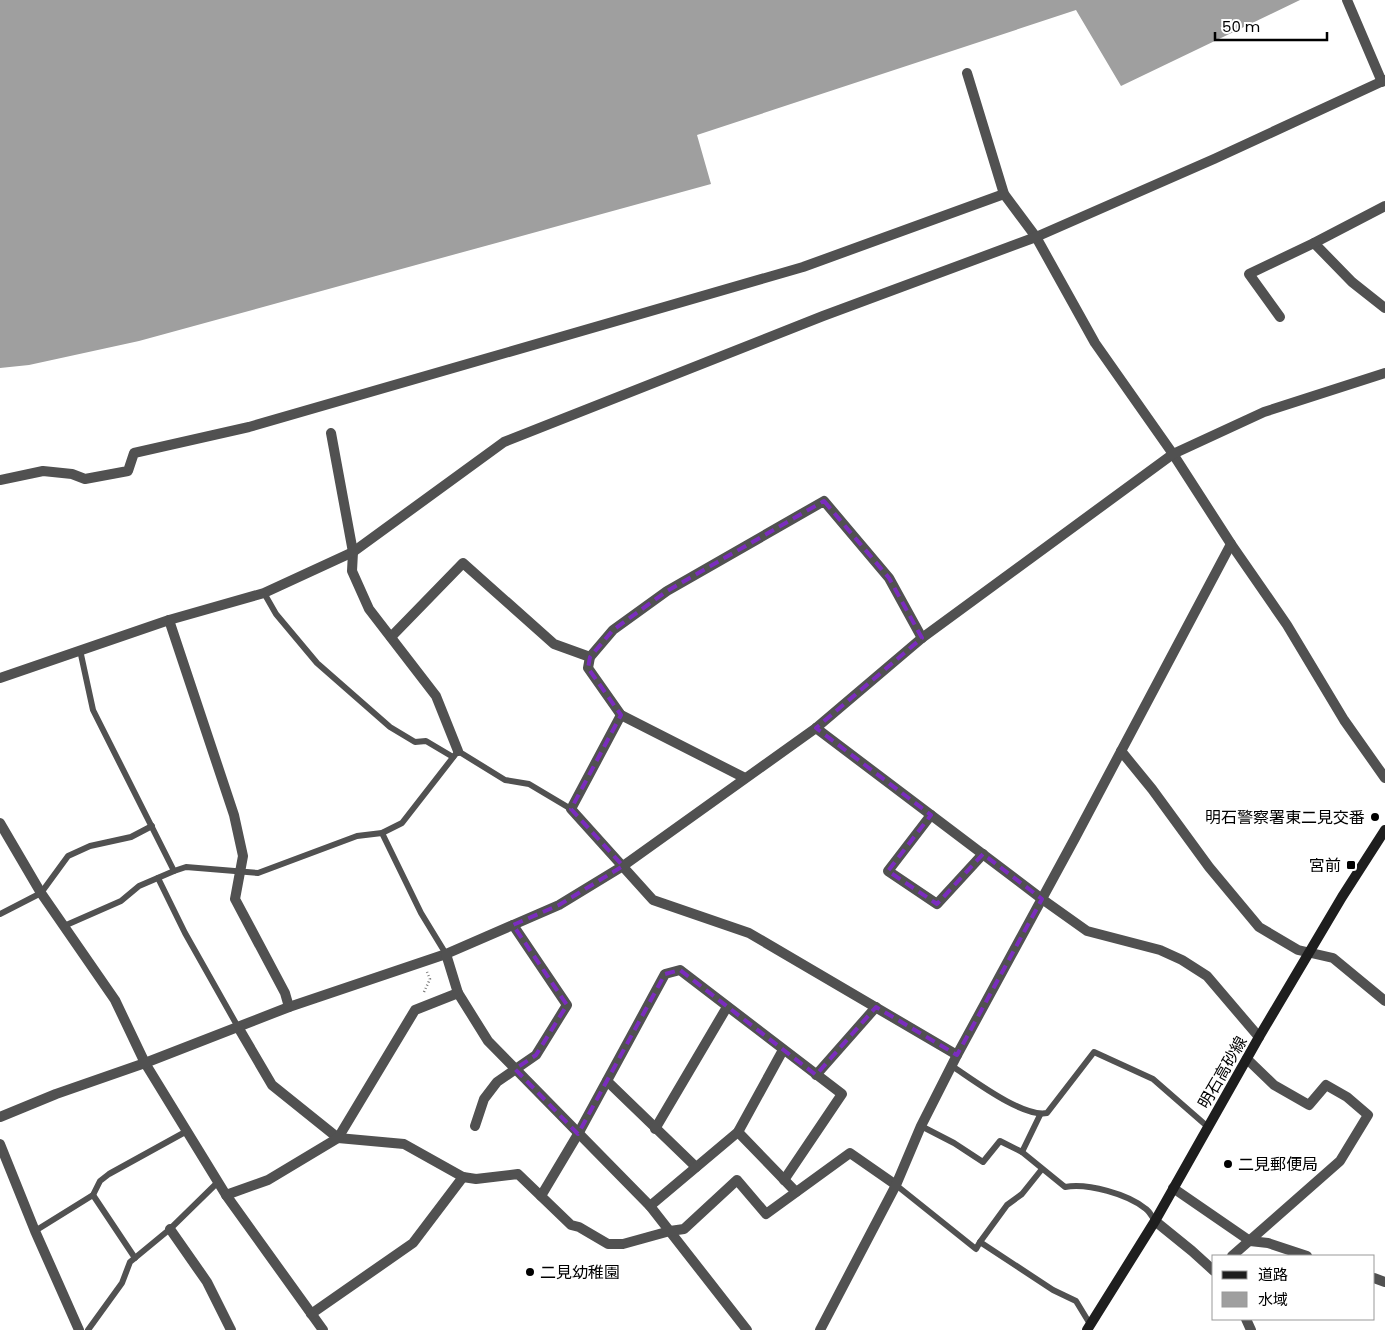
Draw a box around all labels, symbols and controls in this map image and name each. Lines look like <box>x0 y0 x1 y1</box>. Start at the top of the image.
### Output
scale bar <box>1215 10 1328 42</box>
text: 50 m <box>1222 16 1260 37</box>
place label: 明石警察署東二見交番 <box>1205 806 1365 829</box>
marker: 明石警察署東二見交番 <box>1369 811 1381 823</box>
place label: 宮前 <box>1309 854 1341 877</box>
marker: 宮前 <box>1345 859 1357 871</box>
street label: 明石高砂線 <box>1192 1032 1252 1113</box>
place label: 二見郵便局 <box>1238 1153 1318 1176</box>
marker: 二見郵便局 <box>1222 1158 1234 1170</box>
legend <box>1212 1255 1375 1320</box>
place label: 二見幼稚園 <box>540 1261 620 1284</box>
text: 道路 <box>1258 1264 1288 1285</box>
marker: 二見幼稚園 <box>524 1266 536 1278</box>
text: 水域 <box>1258 1289 1288 1310</box>

